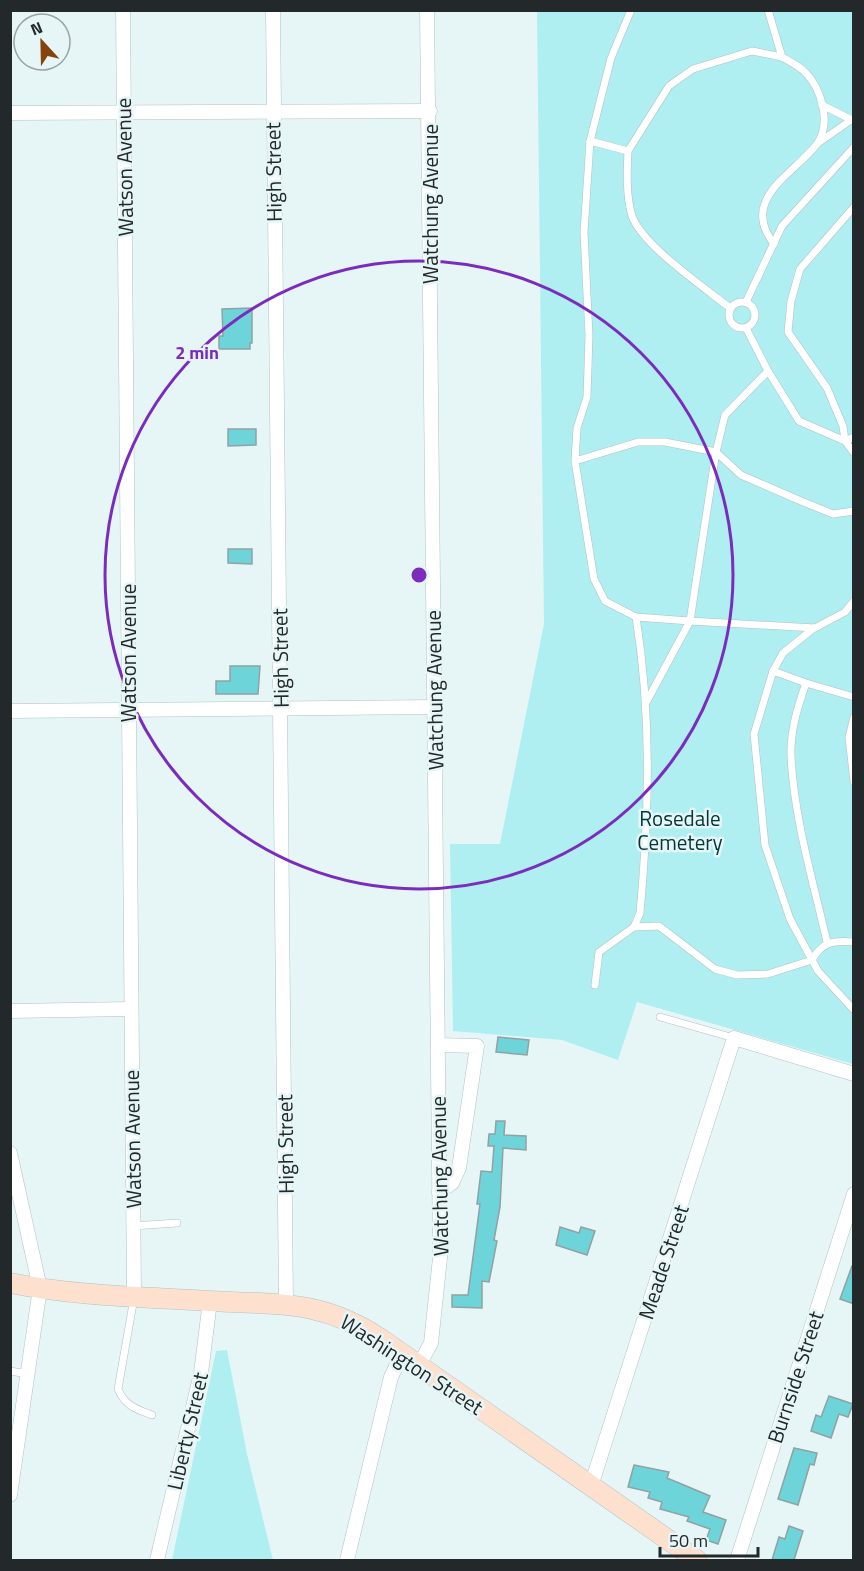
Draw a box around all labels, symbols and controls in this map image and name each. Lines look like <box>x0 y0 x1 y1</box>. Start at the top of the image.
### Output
north arrow <box>12 12 72 72</box>
text: N <box>27 15 46 41</box>
street label: Watson Avenue <box>107 97 141 237</box>
street label: High Street <box>256 121 290 222</box>
street label: Watchung Avenue <box>414 124 446 284</box>
text: 2 min <box>175 339 219 366</box>
centre of rings <box>409 565 429 585</box>
street label: Watson Avenue <box>112 584 144 722</box>
street label: High Street <box>263 607 297 708</box>
street label: Watchung Avenue <box>417 610 451 770</box>
park label: Rosedale Cemetery <box>637 802 723 858</box>
street label: Watson Avenue <box>115 1069 149 1209</box>
street label: High Street <box>268 1093 302 1194</box>
street label: Watchung Avenue <box>422 1096 456 1256</box>
street label: Meade Street <box>629 1200 697 1324</box>
street label: Washington Street <box>334 1306 490 1423</box>
street label: Burnside Street <box>759 1306 832 1447</box>
street label: Liberty Street <box>158 1368 216 1493</box>
scale bar <box>660 1520 758 1558</box>
text: 50 m <box>669 1527 708 1554</box>

